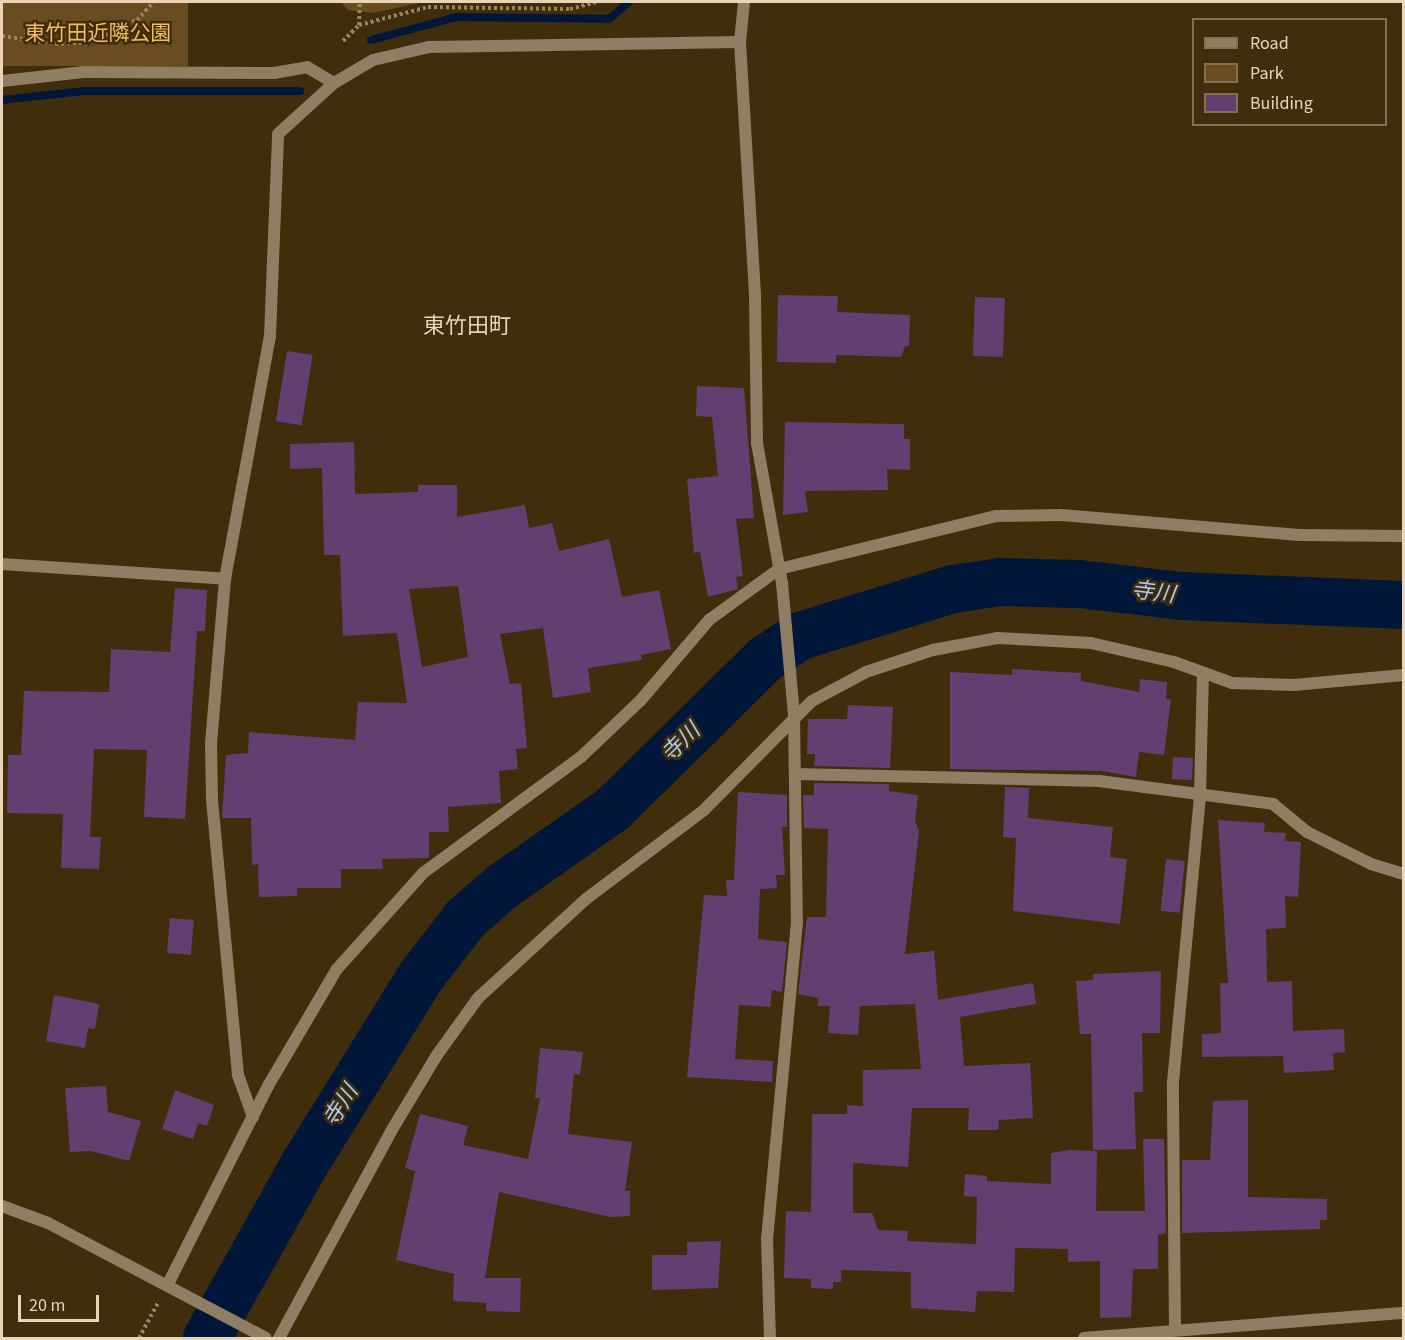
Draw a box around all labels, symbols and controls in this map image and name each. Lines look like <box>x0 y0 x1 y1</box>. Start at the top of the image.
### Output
legend <box>1192 18 1387 126</box>
park label: 東竹田近隣公園 <box>25 20 171 46</box>
text: Road <box>1250 31 1289 56</box>
text: Park <box>1250 61 1284 86</box>
text: Building <box>1250 91 1313 116</box>
district label: 東竹田町 <box>423 314 511 340</box>
water label: 寺川 <box>1130 577 1176 609</box>
water label: 寺川 <box>656 718 706 768</box>
water label: 寺川 <box>318 1080 364 1132</box>
scale bar <box>21 1283 102 1321</box>
text: 20 m <box>29 1293 65 1318</box>

